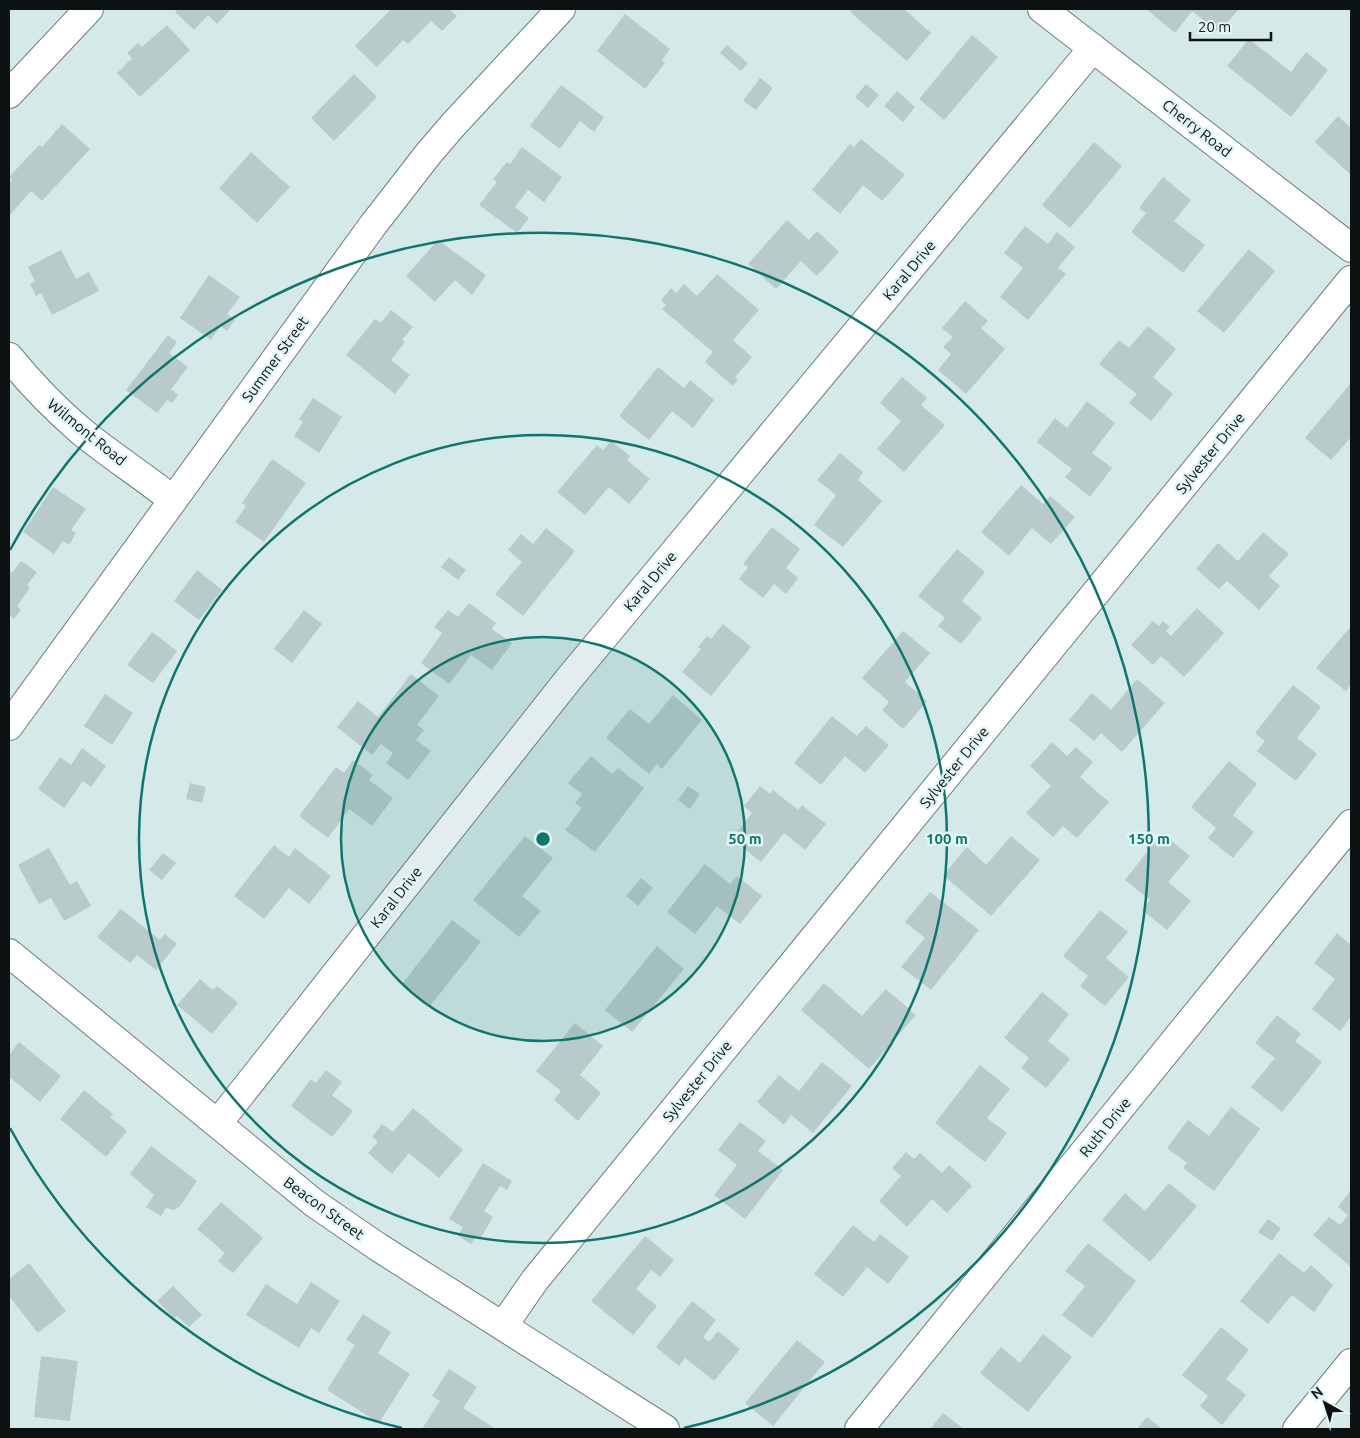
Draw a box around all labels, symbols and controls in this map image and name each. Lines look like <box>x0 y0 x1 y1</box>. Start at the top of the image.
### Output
scale bar <box>1190 10 1271 42</box>
text: 20 m <box>1198 18 1231 35</box>
street label: Cherry Road <box>1159 96 1235 160</box>
street label: Karal Drive <box>879 237 939 303</box>
street label: Summer Street <box>238 313 312 405</box>
street label: Wilmont Road <box>44 395 130 469</box>
street label: Sylvester Drive <box>1172 409 1248 497</box>
street label: Karal Drive <box>620 548 680 614</box>
street label: Sylvester Drive <box>916 723 992 811</box>
centre of rings <box>534 830 552 848</box>
text: 50 m <box>728 830 762 847</box>
text: 100 m <box>926 830 968 847</box>
text: 150 m <box>1128 830 1170 847</box>
street label: Karal Drive <box>367 863 425 931</box>
street label: Sylvester Drive <box>659 1037 735 1125</box>
street label: Ruth Drive <box>1076 1094 1134 1160</box>
street label: Beacon Street <box>281 1173 368 1243</box>
north arrow <box>1300 1378 1350 1428</box>
text: N <box>1308 1383 1326 1402</box>

